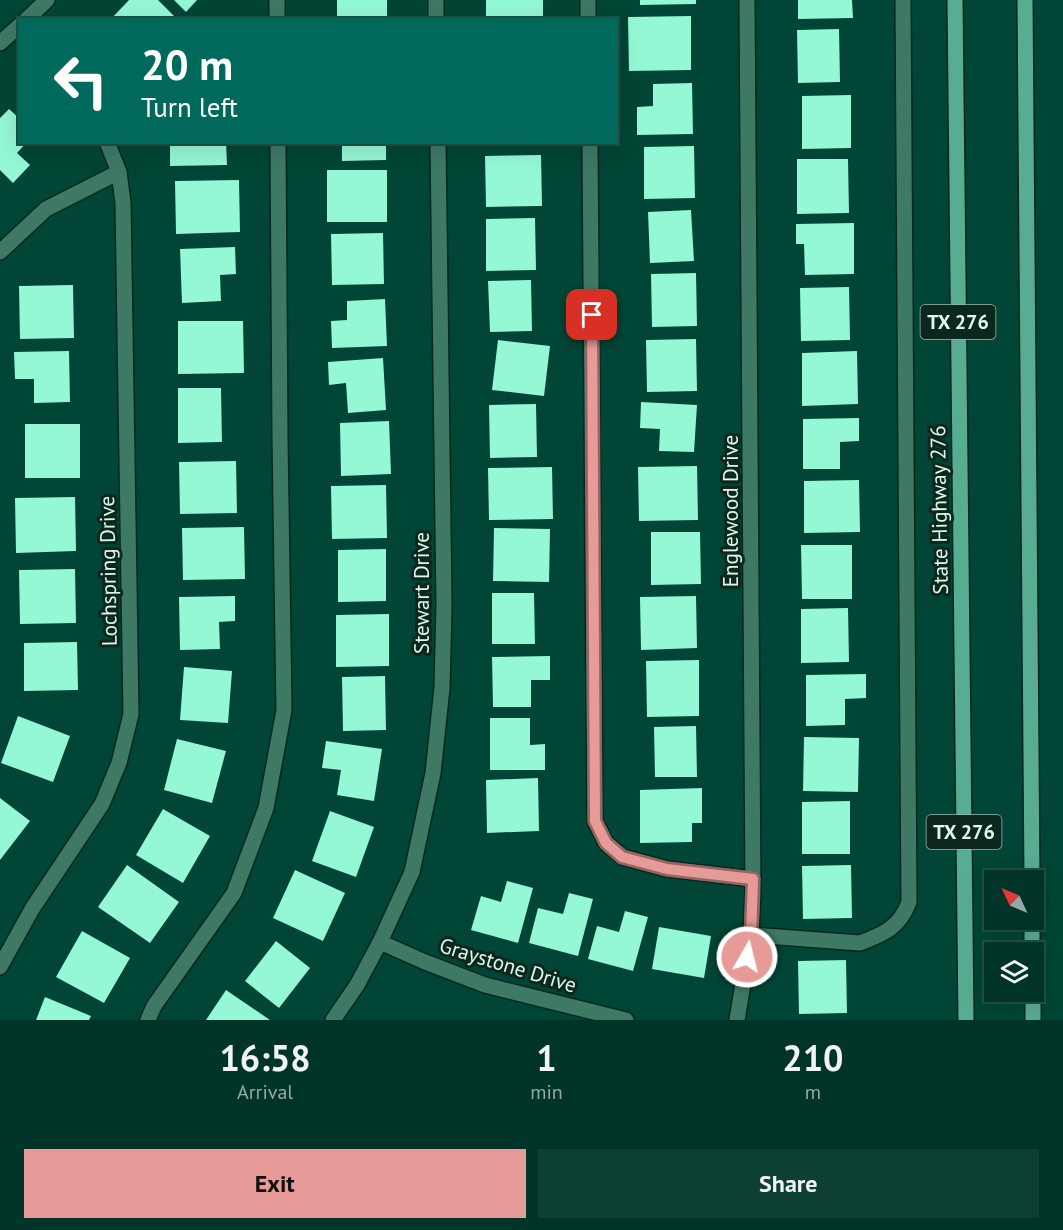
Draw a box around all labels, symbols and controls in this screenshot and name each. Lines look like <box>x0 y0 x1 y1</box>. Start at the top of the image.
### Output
text: 20 m <box>141 37 233 92</box>
icon: left <box>42 42 120 120</box>
text: Turn left <box>141 90 238 124</box>
pin <box>566 289 617 340</box>
icon: arrive <box>575 298 608 331</box>
road number: TX 276 <box>920 305 996 339</box>
street label: State Highway 276 <box>924 425 954 595</box>
street label: Englewood Drive <box>717 435 744 587</box>
street label: Lochspring Drive <box>93 496 123 646</box>
street label: Stewart Drive <box>408 532 435 654</box>
road number: TX 276 <box>926 815 1002 849</box>
north arrow <box>984 870 1044 930</box>
map controls <box>984 870 1044 1002</box>
position arrow <box>715 925 779 989</box>
street label: Graystone Drive <box>436 931 580 999</box>
button: layers <box>984 942 1044 1002</box>
text: 16:58 <box>219 1034 311 1081</box>
text: 1 <box>536 1034 557 1081</box>
text: 210 <box>782 1034 844 1081</box>
text: Arrival <box>237 1079 293 1105</box>
text: min <box>530 1079 563 1105</box>
text: m <box>805 1079 821 1105</box>
button: Exit <box>24 1149 526 1218</box>
button: Share <box>538 1149 1039 1218</box>

